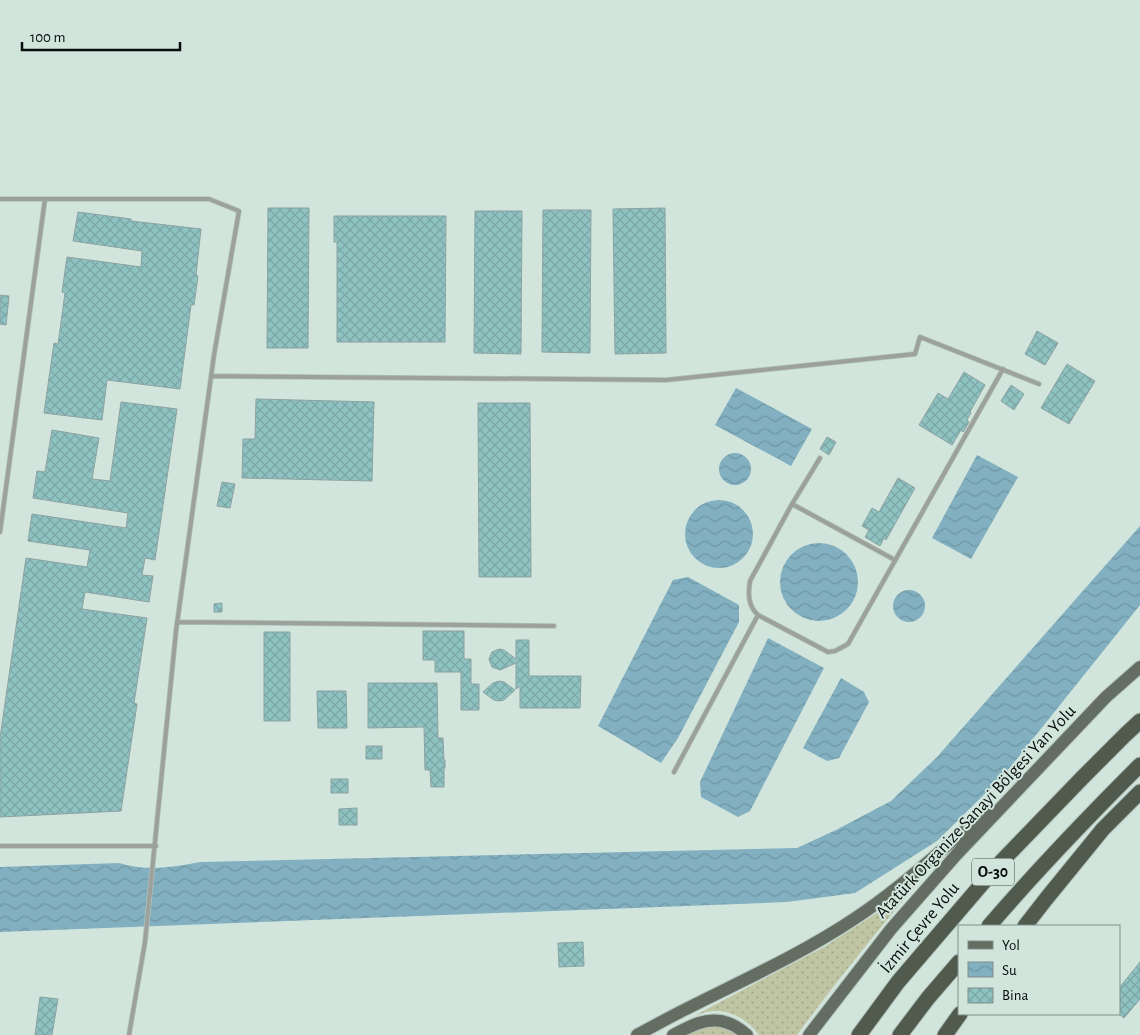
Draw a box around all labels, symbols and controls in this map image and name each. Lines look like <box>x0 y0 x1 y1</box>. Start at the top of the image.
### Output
scale bar <box>22 20 180 52</box>
text: 100 m <box>30 30 65 45</box>
street label: Atatürk Organize Sanayi Bölgesi Yan Yolu <box>873 702 1079 922</box>
road number: O-30 <box>972 859 1014 886</box>
street label: İzmir Çevre Yolu <box>875 878 963 977</box>
legend <box>958 925 1120 1015</box>
text: Yol <box>1002 938 1020 953</box>
text: Su <box>1002 963 1017 978</box>
text: Bina <box>1002 988 1028 1003</box>

